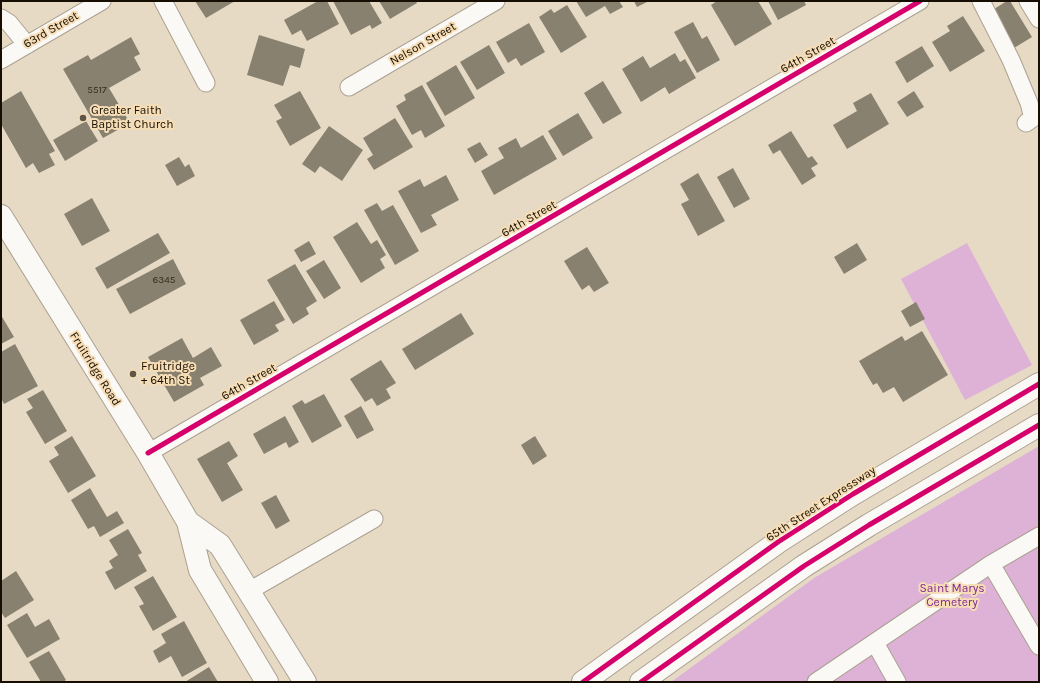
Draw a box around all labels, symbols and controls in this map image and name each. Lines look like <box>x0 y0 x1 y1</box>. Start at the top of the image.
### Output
street label: 63rd Street <box>21 8 81 52</box>
street label: Nelson Street <box>388 19 458 69</box>
street label: 64th Street <box>778 33 838 77</box>
house number: 5517 <box>87 84 107 96</box>
place label: Greater Faith Baptist Church <box>91 104 173 132</box>
marker: Greater Faith Baptist Church <box>78 113 88 123</box>
street label: 64th Street <box>499 197 559 241</box>
house number: 6345 <box>153 274 175 286</box>
street label: Fruitridge Road <box>67 329 123 409</box>
place label: Fruitridge + 64th St <box>141 360 195 388</box>
street label: 64th Street <box>219 360 279 404</box>
marker: Fruitridge + 64th St <box>128 369 138 379</box>
street label: 65th Street Expressway <box>763 463 879 545</box>
park label: Saint Marys Cemetery <box>919 582 985 610</box>

